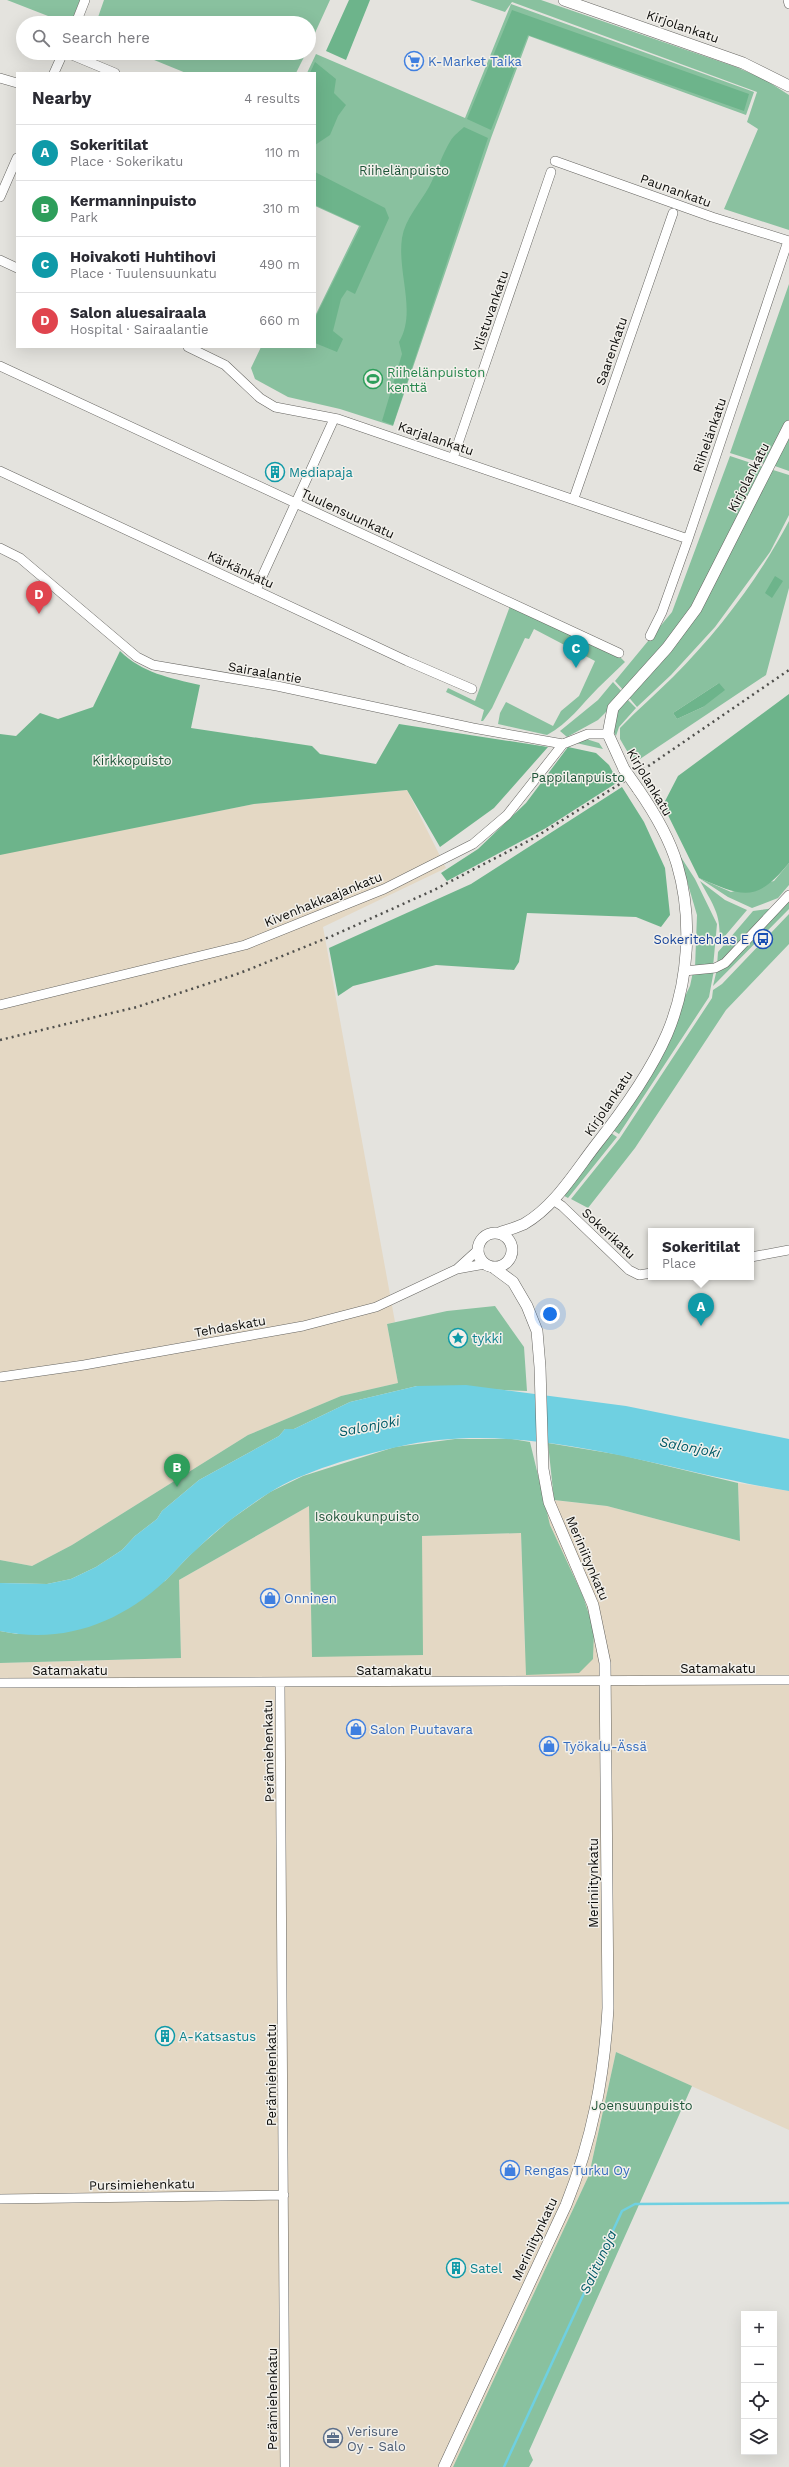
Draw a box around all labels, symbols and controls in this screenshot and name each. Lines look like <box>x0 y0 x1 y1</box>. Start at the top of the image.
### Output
street label: Kirjolankatu <box>645 7 721 46</box>
search box <box>16 16 316 60</box>
icon: search <box>30 27 52 49</box>
text: Search here <box>62 29 150 47</box>
supermarket icon: K-Market Taika <box>403 50 425 72</box>
place label: K-Market Taika <box>428 54 523 69</box>
text: Nearby <box>32 88 91 108</box>
text: 4 results <box>244 91 300 106</box>
text: Sokeritilat <box>70 136 148 154</box>
text: A <box>41 145 49 160</box>
text: 110 m <box>265 145 300 160</box>
text: Place · Sokerikatu <box>70 154 183 169</box>
park label: Riihelänpuisto <box>359 163 449 178</box>
street label: Paunankatu <box>638 171 713 210</box>
text: Kermanninpuisto <box>70 192 197 210</box>
text: B <box>41 201 49 216</box>
text: 310 m <box>262 201 300 216</box>
text: Park <box>70 210 98 225</box>
text: Hoivakoti Huhtihovi <box>70 248 216 266</box>
text: C <box>41 257 49 272</box>
text: 490 m <box>259 257 300 272</box>
text: Place · Tuulensuunkatu <box>70 266 217 281</box>
street label: Ylistuvankatu <box>470 269 511 354</box>
text: Salon aluesairaala <box>70 304 206 322</box>
text: D <box>40 313 50 328</box>
text: 660 m <box>259 313 300 328</box>
street label: Saarenkatu <box>593 315 630 387</box>
text: Hospital · Sairaalantie <box>70 322 208 337</box>
place label: Riihelänpuiston kenttä <box>387 365 485 395</box>
sports icon: Riihelänpuiston kenttä <box>362 368 384 390</box>
street label: Riihelänkatu <box>690 396 729 475</box>
street label: Karjalankatu <box>396 419 476 458</box>
street label: Kirjolankatu <box>725 440 772 514</box>
building icon: Mediapaja <box>264 461 286 483</box>
place label: Mediapaja <box>289 465 353 480</box>
street label: Tuulensuunkatu <box>299 485 397 542</box>
street label: Kärkänkatu <box>205 548 276 591</box>
pin: D <box>26 581 52 614</box>
pin: C <box>563 635 589 668</box>
street label: Sairaalantie <box>227 659 303 686</box>
street label: Kirjolankatu <box>624 746 676 819</box>
park label: Kirkkopuisto <box>92 753 172 768</box>
park label: Pappilanpuisto <box>531 770 625 785</box>
street label: Kivenhakkaajankatu <box>262 869 384 930</box>
bus stop icon: Sokeritehdas E <box>752 928 774 950</box>
place label: Sokeritehdas E <box>653 932 749 947</box>
street label: Kirjolankatu <box>581 1068 636 1139</box>
street label: Sokerikatu <box>579 1205 638 1262</box>
popup <box>648 1228 754 1280</box>
text: Sokeritilat <box>662 1238 740 1256</box>
text: Place <box>662 1256 696 1271</box>
pin: A <box>688 1293 714 1326</box>
your location <box>540 1304 560 1324</box>
street label: Tehdaskatu <box>193 1313 267 1340</box>
place icon: tykki <box>447 1327 469 1349</box>
place label: tykki <box>472 1331 502 1346</box>
water label: Salonjoki <box>337 1412 401 1440</box>
water label: Salonjoki <box>658 1433 722 1461</box>
pin: B <box>164 1454 190 1487</box>
park label: Isokoukunpuisto <box>315 1509 419 1524</box>
street label: Meriniitynkatu <box>563 1514 612 1603</box>
shop icon: Onninen <box>259 1587 281 1609</box>
place label: Onninen <box>284 1591 337 1606</box>
street label: Satamakatu <box>680 1661 756 1676</box>
street label: Satamakatu <box>32 1663 108 1678</box>
street label: Satamakatu <box>356 1663 432 1678</box>
street label: Perämiehenkatu <box>260 1700 277 1802</box>
shop icon: Salon Puutavara <box>345 1718 367 1740</box>
place label: Salon Puutavara <box>370 1722 473 1737</box>
shop icon: Työkalu-Ässä <box>538 1735 560 1757</box>
place label: Työkalu-Ässä <box>563 1739 647 1754</box>
street label: Meriniitynkatu <box>586 1838 601 1928</box>
street label: Perämiehenkatu <box>264 2024 279 2126</box>
building icon: A-Katsastus <box>154 2025 176 2047</box>
place label: A-Katsastus <box>179 2029 256 2044</box>
park label: Joensuunpuisto <box>591 2098 693 2113</box>
shop icon: Rengas Turku Oy <box>499 2159 521 2181</box>
place label: Rengas Turku Oy <box>524 2163 630 2178</box>
street label: Pursimiehenkatu <box>89 2176 195 2193</box>
street label: Meriniitynkatu <box>509 2195 560 2283</box>
water label: Salitunoja <box>576 2227 620 2296</box>
building icon: Satel <box>445 2257 467 2279</box>
place label: Satel <box>470 2261 502 2276</box>
map controls <box>741 2311 777 2455</box>
button: + <box>741 2311 777 2347</box>
button: − <box>741 2347 777 2383</box>
street label: Perämiehenkatu <box>265 2348 280 2450</box>
button: locate <box>741 2383 777 2419</box>
button: layers <box>741 2419 777 2455</box>
place label: Verisure Oy - Salo <box>347 2424 406 2454</box>
office icon: Verisure Oy - Salo <box>322 2427 344 2449</box>

